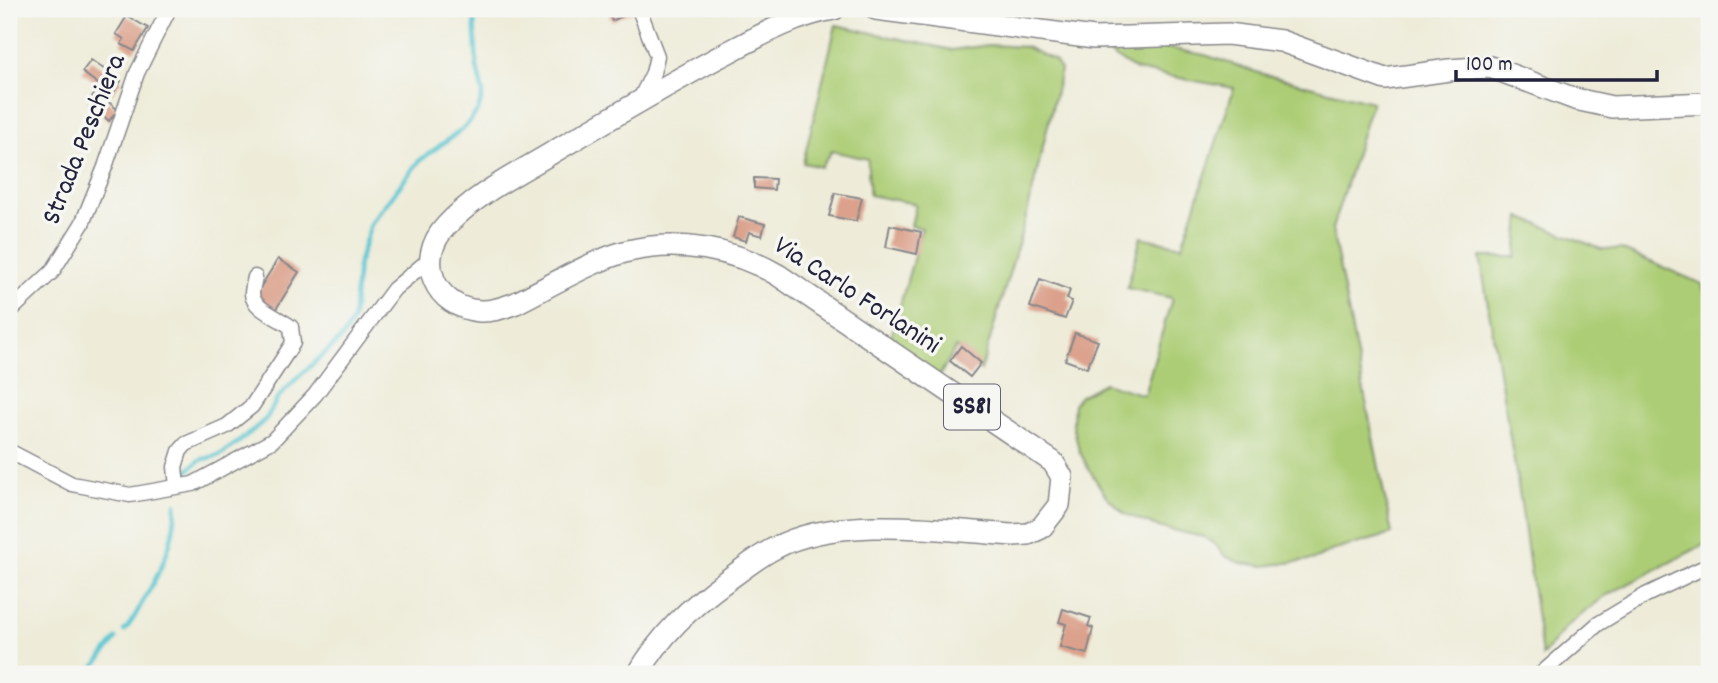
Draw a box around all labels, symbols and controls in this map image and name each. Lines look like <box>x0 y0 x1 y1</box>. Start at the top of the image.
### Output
scale bar <box>1456 38 1657 82</box>
street label: Strada Peschiera <box>34 48 139 231</box>
text: 100 m <box>1466 51 1513 81</box>
street label: Via Carlo Forlanini <box>764 228 948 366</box>
road number: SS81 <box>944 384 1000 430</box>

